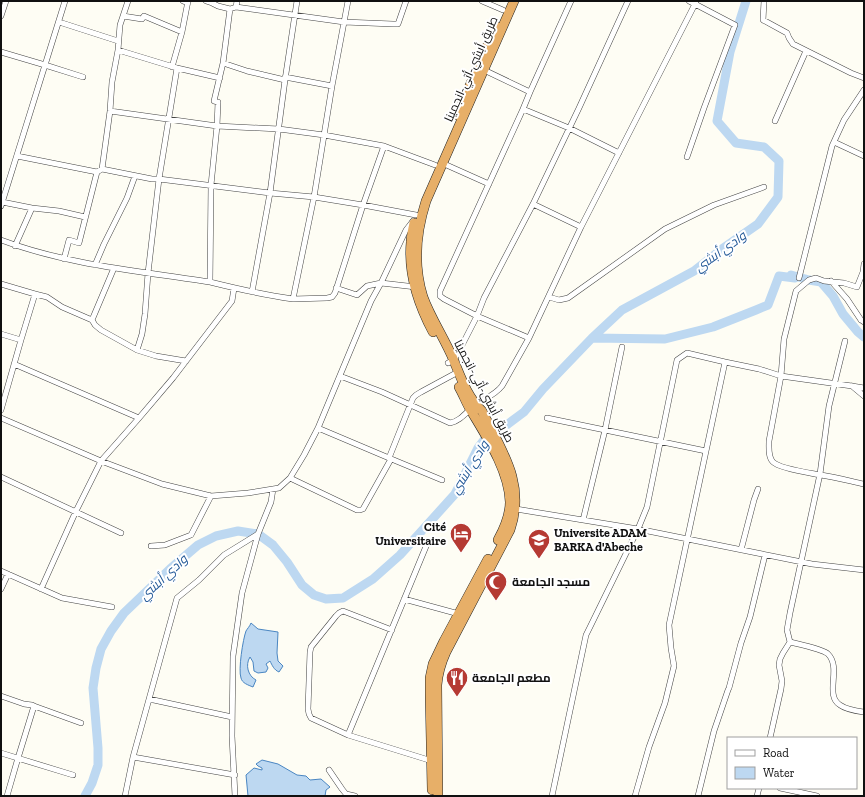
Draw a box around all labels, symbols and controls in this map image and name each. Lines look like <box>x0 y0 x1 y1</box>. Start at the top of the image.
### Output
street label: طريق أبشي-أتي-انجمينا <box>440 14 503 125</box>
water label: وادي أبشي <box>691 226 751 277</box>
street label: طريق أبشي-أتي-انجمينا <box>448 337 518 446</box>
water label: وادي أبشي <box>446 437 495 498</box>
place label: Cité Universitaire <box>375 520 446 548</box>
hotel icon: Cité Universitaire <box>448 521 474 554</box>
place label: Universite ADAM BARKA d'Abeche <box>554 526 647 554</box>
school or university icon: Universite ADAM BARKA d'Abeche <box>526 527 552 560</box>
water label: وادي أبشي <box>136 550 193 605</box>
mosque icon: مسجد الجامعة <box>483 569 509 602</box>
place label: مسجد الجامعة <box>512 575 590 589</box>
restaurant icon: مطعم الجامعة <box>444 665 470 698</box>
place label: مطعم الجامعة <box>472 671 551 686</box>
legend <box>727 737 857 789</box>
text: Road <box>763 746 789 760</box>
text: Water <box>763 766 795 780</box>

